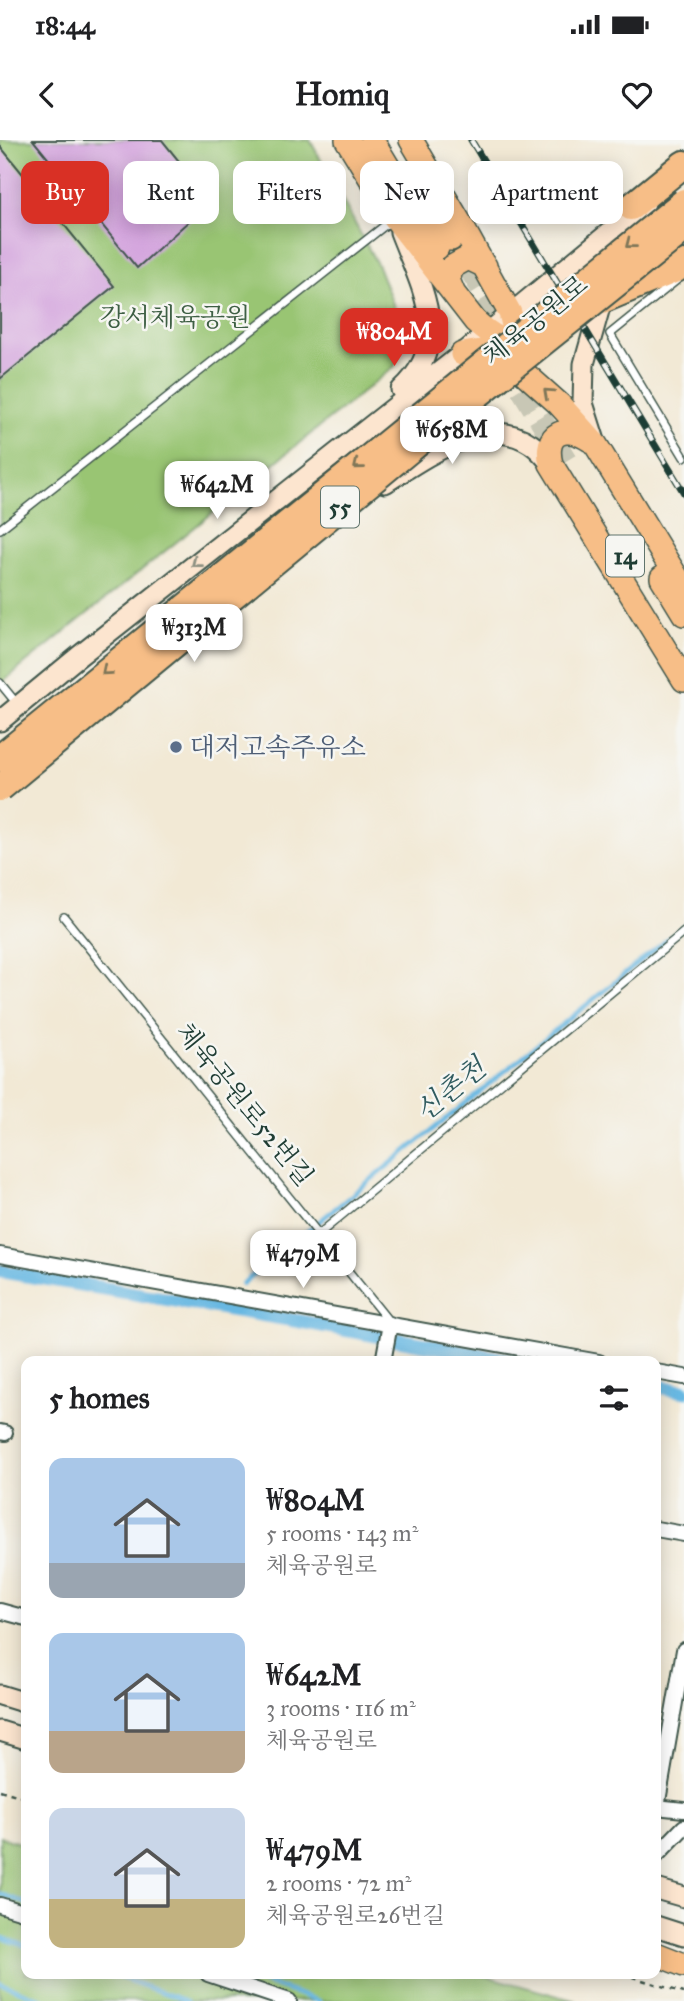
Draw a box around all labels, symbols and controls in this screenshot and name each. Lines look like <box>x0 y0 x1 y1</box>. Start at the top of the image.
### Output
text: 18:44 <box>35 9 95 41</box>
text: Homiq <box>295 75 389 114</box>
icon: back <box>28 76 66 114</box>
icon: heart <box>618 76 656 114</box>
chip: Buy <box>21 161 109 224</box>
chip: Rent <box>123 161 219 224</box>
chip: Filters <box>233 161 346 224</box>
chip: New <box>360 161 454 224</box>
chip: Apartment <box>468 161 623 224</box>
one-way arrow <box>626 236 638 249</box>
street label: 체육공원로 <box>476 268 594 372</box>
park label: 강서체육공원 <box>100 301 250 333</box>
pin: ₩804M <box>345 308 443 368</box>
text: ₩804M <box>356 317 432 345</box>
one-way arrow <box>543 389 556 402</box>
pin: ₩658M <box>403 406 501 466</box>
text: ₩658M <box>416 415 488 443</box>
one-way arrow <box>354 456 366 469</box>
pin: ₩642M <box>168 462 266 521</box>
text: ₩642M <box>180 470 254 498</box>
road number: 55 <box>321 486 359 528</box>
road number: 14 <box>606 536 644 576</box>
one-way arrow <box>192 554 204 567</box>
pin: ₩313M <box>145 604 243 664</box>
text: ₩313M <box>162 613 226 641</box>
one-way arrow <box>102 662 114 675</box>
place label: 대저고속주유소 <box>190 731 366 763</box>
marker: 대저고속주유소 <box>168 739 184 755</box>
street label: 체육공원로52번길 <box>169 1016 321 1192</box>
water label: 신촌천 <box>408 1049 494 1129</box>
pin: ₩479M <box>254 1230 352 1290</box>
text: ₩479M <box>266 1239 340 1267</box>
icon: filters <box>595 1379 633 1417</box>
text: 5 homes <box>49 1380 150 1416</box>
text: ₩804M <box>266 1482 365 1518</box>
icon: home <box>105 1486 189 1570</box>
text: 5 rooms · 143 m² <box>266 1519 418 1547</box>
text: 체육공원로 <box>266 1551 377 1579</box>
text: ₩642M <box>266 1657 361 1693</box>
icon: home <box>105 1661 189 1745</box>
text: 3 rooms · 116 m² <box>266 1694 416 1722</box>
text: 체육공원로 <box>266 1726 377 1754</box>
text: ₩479M <box>266 1832 362 1868</box>
icon: home <box>105 1836 189 1920</box>
text: 2 rooms · 72 m² <box>266 1869 411 1897</box>
text: 체육공원로26번길 <box>266 1901 445 1929</box>

